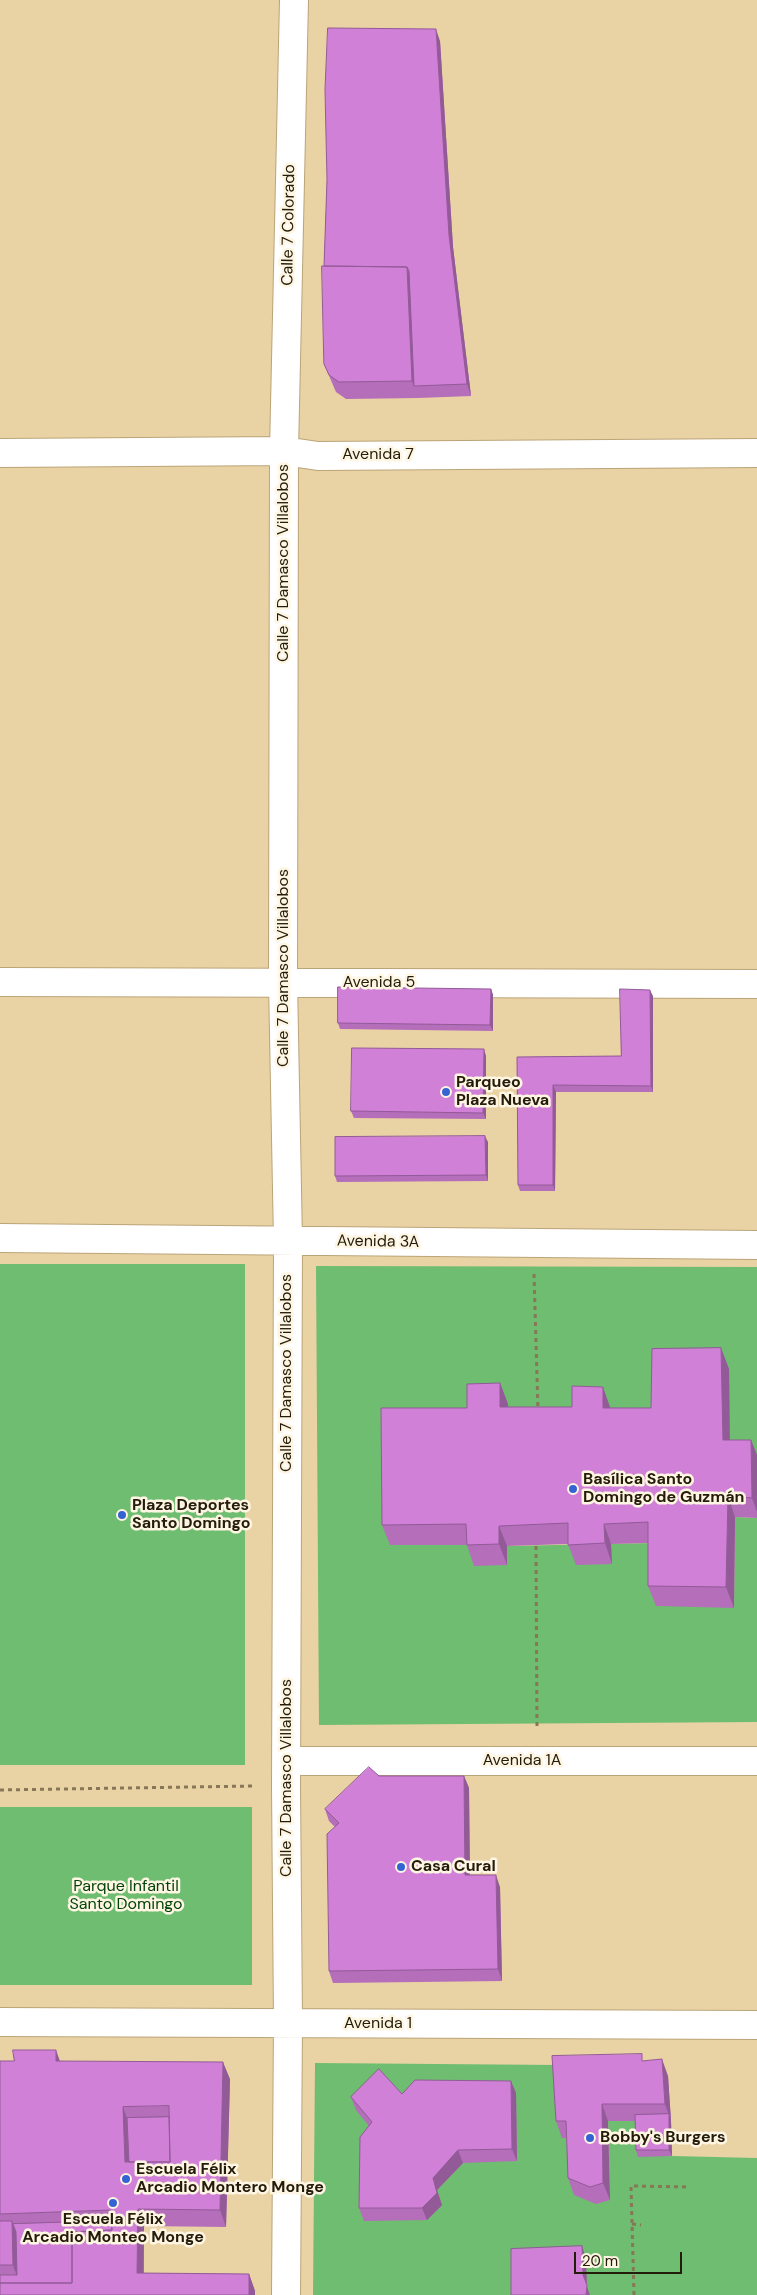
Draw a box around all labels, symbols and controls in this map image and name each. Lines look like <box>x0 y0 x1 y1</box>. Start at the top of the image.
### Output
street label: Calle 7 Colorado <box>278 164 300 286</box>
street label: Avenida 7 <box>342 445 414 465</box>
street label: Calle 7 Damasco Villalobos <box>274 464 294 662</box>
street label: Calle 7 Damasco Villalobos <box>274 869 294 1067</box>
street label: Avenida 5 <box>343 973 415 993</box>
place label: Parqueo Plaza Nueva <box>456 1073 549 1111</box>
marker: Parqueo Plaza Nueva <box>440 1086 452 1098</box>
street label: Avenida 3A <box>337 1232 419 1252</box>
street label: Calle 7 Damasco Villalobos <box>277 1274 297 1472</box>
place label: Basílica Santo Domingo de Guzmán <box>583 1470 744 1508</box>
marker: Basílica Santo Domingo de Guzmán <box>567 1483 579 1495</box>
place label: Plaza Deportes Santo Domingo <box>132 1496 251 1534</box>
marker: Plaza Deportes Santo Domingo <box>116 1509 128 1521</box>
street label: Calle 7 Damasco Villalobos <box>277 1679 297 1877</box>
street label: Avenida 1A <box>483 1751 561 1771</box>
place label: Casa Cural <box>411 1857 496 1877</box>
marker: Casa Cural <box>395 1861 407 1873</box>
park label: Parque Infantil Santo Domingo <box>70 1877 182 1915</box>
street label: Avenida 1 <box>344 2014 412 2034</box>
place label: Bobby's Burgers <box>600 2128 726 2148</box>
marker: Bobby's Burgers <box>584 2132 596 2144</box>
place label: Escuela Félix Arcadio Montero Monge <box>136 2160 324 2198</box>
marker: Escuela Félix Arcadio Montero Monge <box>120 2173 132 2185</box>
marker: Escuela Félix Arcadio Monteo Monge <box>107 2197 119 2209</box>
place label: Escuela Félix Arcadio Monteo Monge <box>22 2210 204 2248</box>
scale bar <box>577 2242 684 2274</box>
text: 20 m <box>582 2251 618 2271</box>

